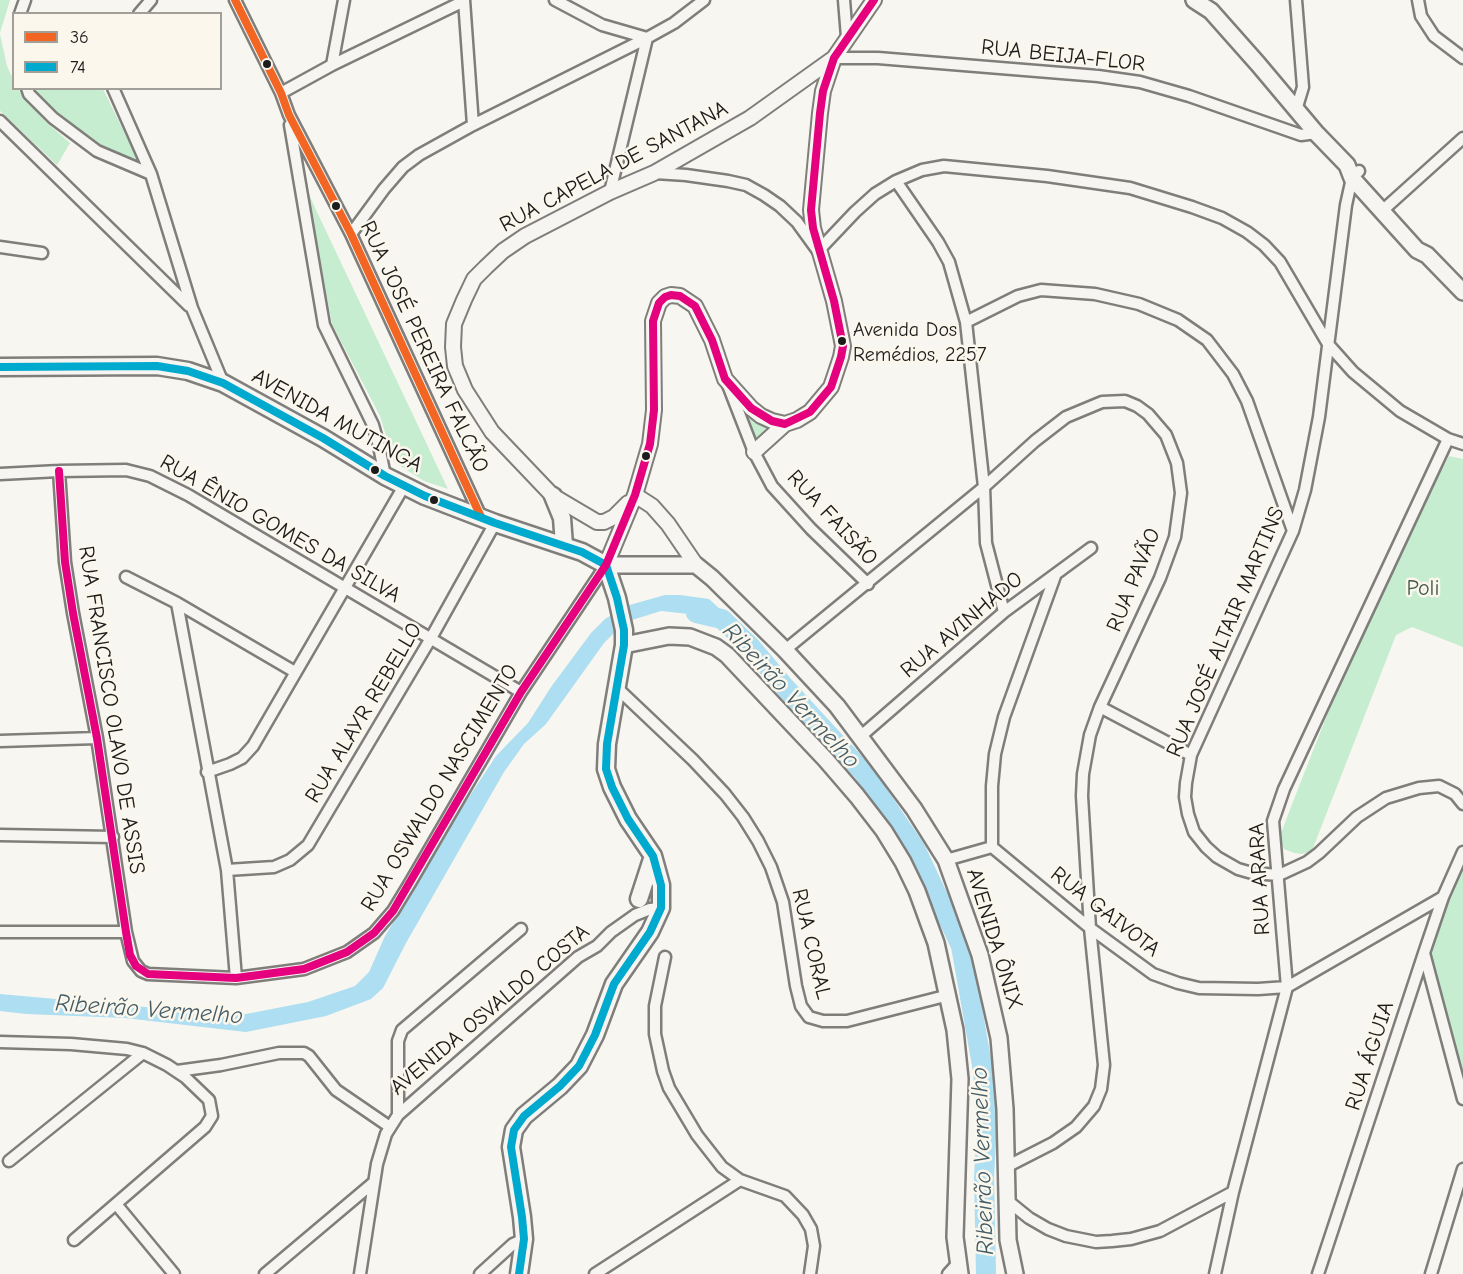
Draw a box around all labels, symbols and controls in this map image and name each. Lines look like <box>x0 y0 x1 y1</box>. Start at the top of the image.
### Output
legend <box>12 12 222 90</box>
text: 36 <box>70 27 89 48</box>
street label: RUA BEIJA-FLOR <box>980 34 1146 78</box>
text: 74 <box>70 57 86 78</box>
unlabelled marker <box>261 58 273 70</box>
street label: RUA CAPELA DE SANTANA <box>495 96 733 238</box>
unlabelled marker <box>330 200 342 212</box>
street label: RUA JOSÉ PEREIRA FALCÃO <box>354 217 494 477</box>
place label: Avenida Dos Remédios, 2257 <box>853 318 986 365</box>
marker: Avenida Dos Remédios, 2257 <box>836 335 848 347</box>
street label: AVENIDA MUTINGA <box>247 363 427 479</box>
street label: RUA ÊNIO GOMES DA SILVA <box>155 449 405 609</box>
unlabelled marker <box>640 450 652 462</box>
unlabelled marker <box>369 464 381 476</box>
street label: RUA FAISÃO <box>781 465 883 571</box>
unlabelled marker <box>428 494 440 506</box>
street label: RUA JOSÉ ALTAIR MARTINS <box>1161 503 1291 761</box>
street label: RUA PAVÃO <box>1101 524 1167 636</box>
street label: RUA FRANCISCO OLAVO DE ASSIS <box>72 544 150 876</box>
street label: RUA AVINHADO <box>895 566 1029 684</box>
park label: Poli <box>1407 576 1439 602</box>
water label: Ribeirão Vermelho <box>716 617 866 775</box>
street label: RUA ALAYR REBELLO <box>300 618 428 808</box>
street label: RUA OSWALDO NASCIMENTO <box>356 660 524 916</box>
street label: RUA ARARA <box>1244 822 1276 936</box>
street label: RUA GAIVOTA <box>1045 861 1165 963</box>
street label: AVENIDA ÔNIX <box>960 865 1028 1013</box>
street label: RUA CORAL <box>785 886 837 1002</box>
street label: AVENIDA OSVALDO COSTA <box>385 919 595 1101</box>
water label: Ribeirão Vermelho <box>54 989 244 1031</box>
street label: RUA ÁGUIA <box>1340 998 1400 1114</box>
water label: Ribeirão Vermelho <box>965 1066 1001 1256</box>

